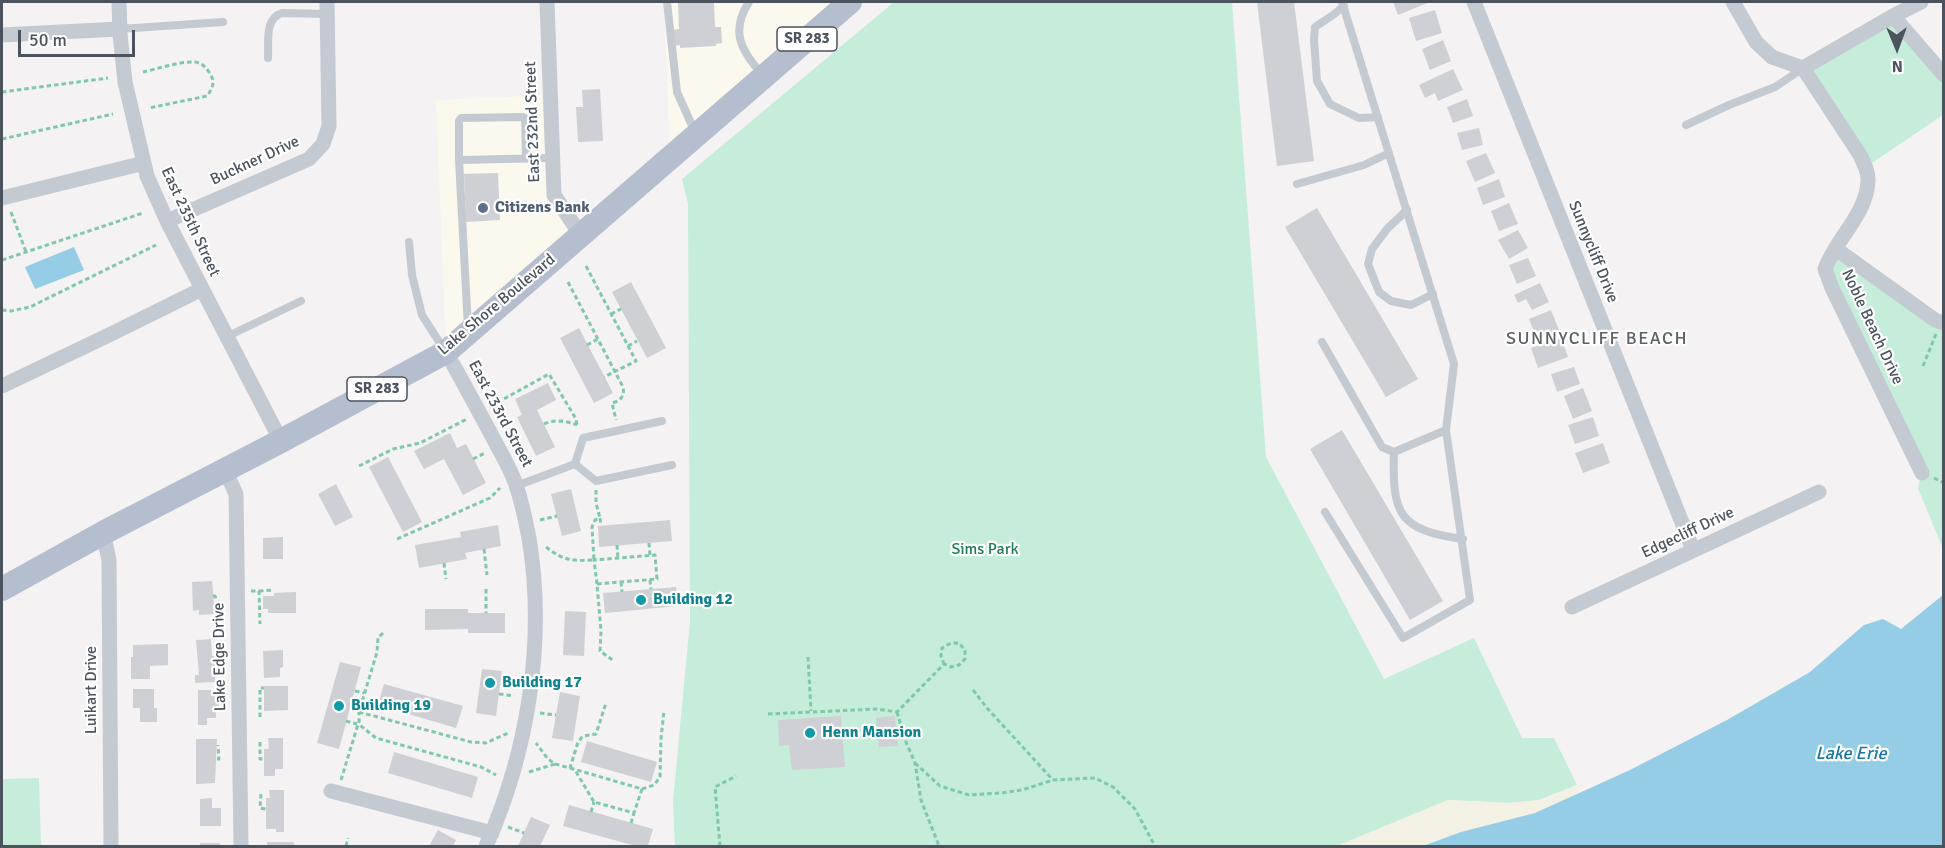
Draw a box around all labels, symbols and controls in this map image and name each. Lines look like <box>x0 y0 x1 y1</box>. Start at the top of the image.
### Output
scale bar <box>21 18 138 56</box>
north arrow <box>1867 18 1927 78</box>
road number: SR 283 <box>777 27 837 51</box>
text: 50 m <box>29 29 67 51</box>
text: N <box>1892 56 1903 76</box>
street label: East 232nd Street <box>521 61 545 183</box>
street label: Buckner Drive <box>207 132 303 190</box>
street label: East 235th Street <box>156 164 224 280</box>
place label: Citizens Bank <box>495 198 590 218</box>
street label: Sunnycliff Drive <box>1564 198 1622 306</box>
marker: Citizens Bank <box>476 201 490 215</box>
street label: Lake Shore Boulevard <box>434 250 560 360</box>
street label: Noble Beach Drive <box>1837 266 1907 388</box>
district label: SUNNYCLIFF BEACH <box>1506 328 1688 350</box>
street label: East 233rd Street <box>464 357 536 471</box>
road number: SR 283 <box>347 377 407 401</box>
street label: Edgecliff Drive <box>1639 503 1737 563</box>
park label: Sims Park <box>951 540 1019 560</box>
place label: Building 12 <box>653 590 733 610</box>
marker: Building 12 <box>634 593 648 607</box>
street label: Lake Edge Drive <box>209 603 231 711</box>
street label: Luikart Drive <box>82 646 102 734</box>
place label: Building 17 <box>502 673 582 693</box>
marker: Building 17 <box>483 676 497 690</box>
place label: Building 19 <box>351 696 431 716</box>
marker: Building 19 <box>332 699 346 713</box>
place label: Henn Mansion <box>822 723 921 743</box>
marker: Henn Mansion <box>803 726 817 740</box>
water label: Lake Erie <box>1816 743 1886 765</box>

